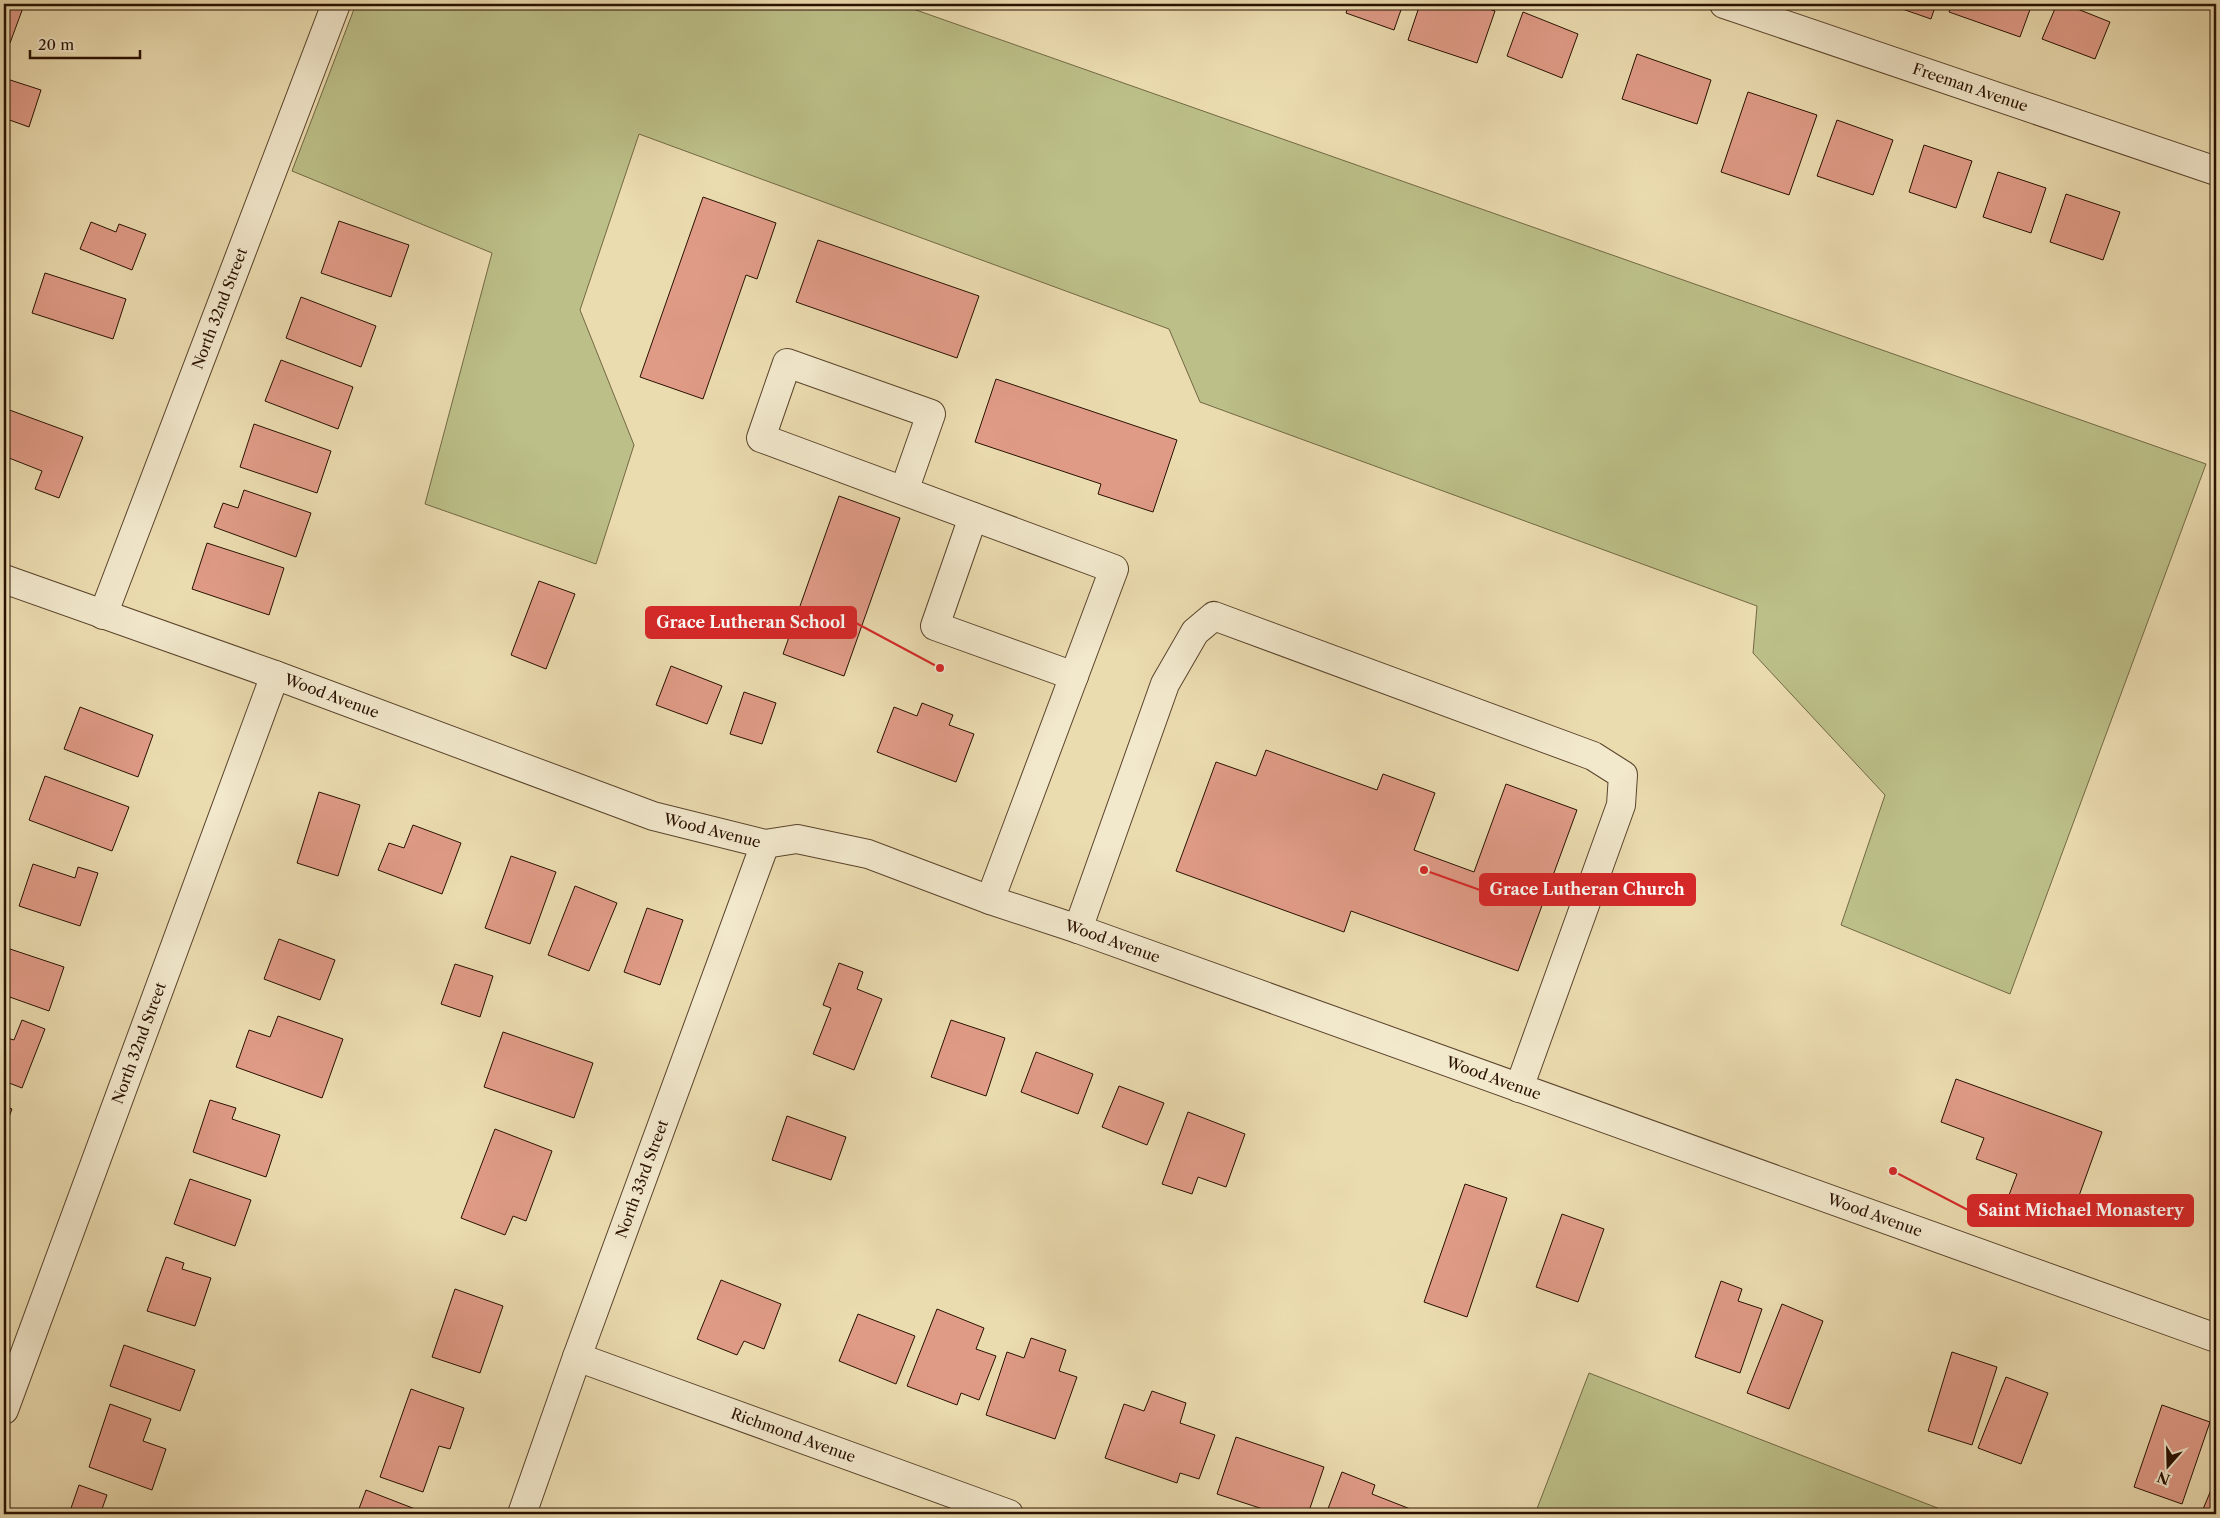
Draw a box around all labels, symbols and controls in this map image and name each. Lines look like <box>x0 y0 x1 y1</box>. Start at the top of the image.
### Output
scale bar <box>30 28 140 60</box>
text: 20 m <box>38 35 74 54</box>
street label: Freeman Avenue <box>1910 59 2031 115</box>
street label: North 32nd Street <box>188 244 251 372</box>
callout: Grace Lutheran School <box>646 607 856 638</box>
text: Grace Lutheran School <box>656 612 846 632</box>
street label: Wood Avenue <box>281 669 382 722</box>
street label: Wood Avenue <box>661 809 763 852</box>
callout: Grace Lutheran Church <box>1480 874 1695 905</box>
text: Grace Lutheran Church <box>1489 879 1685 899</box>
street label: Wood Avenue <box>1062 915 1163 967</box>
street label: North 32nd Street <box>108 979 170 1106</box>
street label: Wood Avenue <box>1443 1052 1544 1104</box>
street label: North 33rd Street <box>611 1116 672 1241</box>
street label: Wood Avenue <box>1824 1189 1925 1241</box>
callout: Saint Michael Monastery <box>1968 1195 2193 1226</box>
text: Saint Michael Monastery <box>1978 1200 2185 1220</box>
street label: Richmond Avenue <box>728 1404 858 1466</box>
north arrow <box>2142 1440 2192 1490</box>
text: N <box>2155 1468 2172 1489</box>

